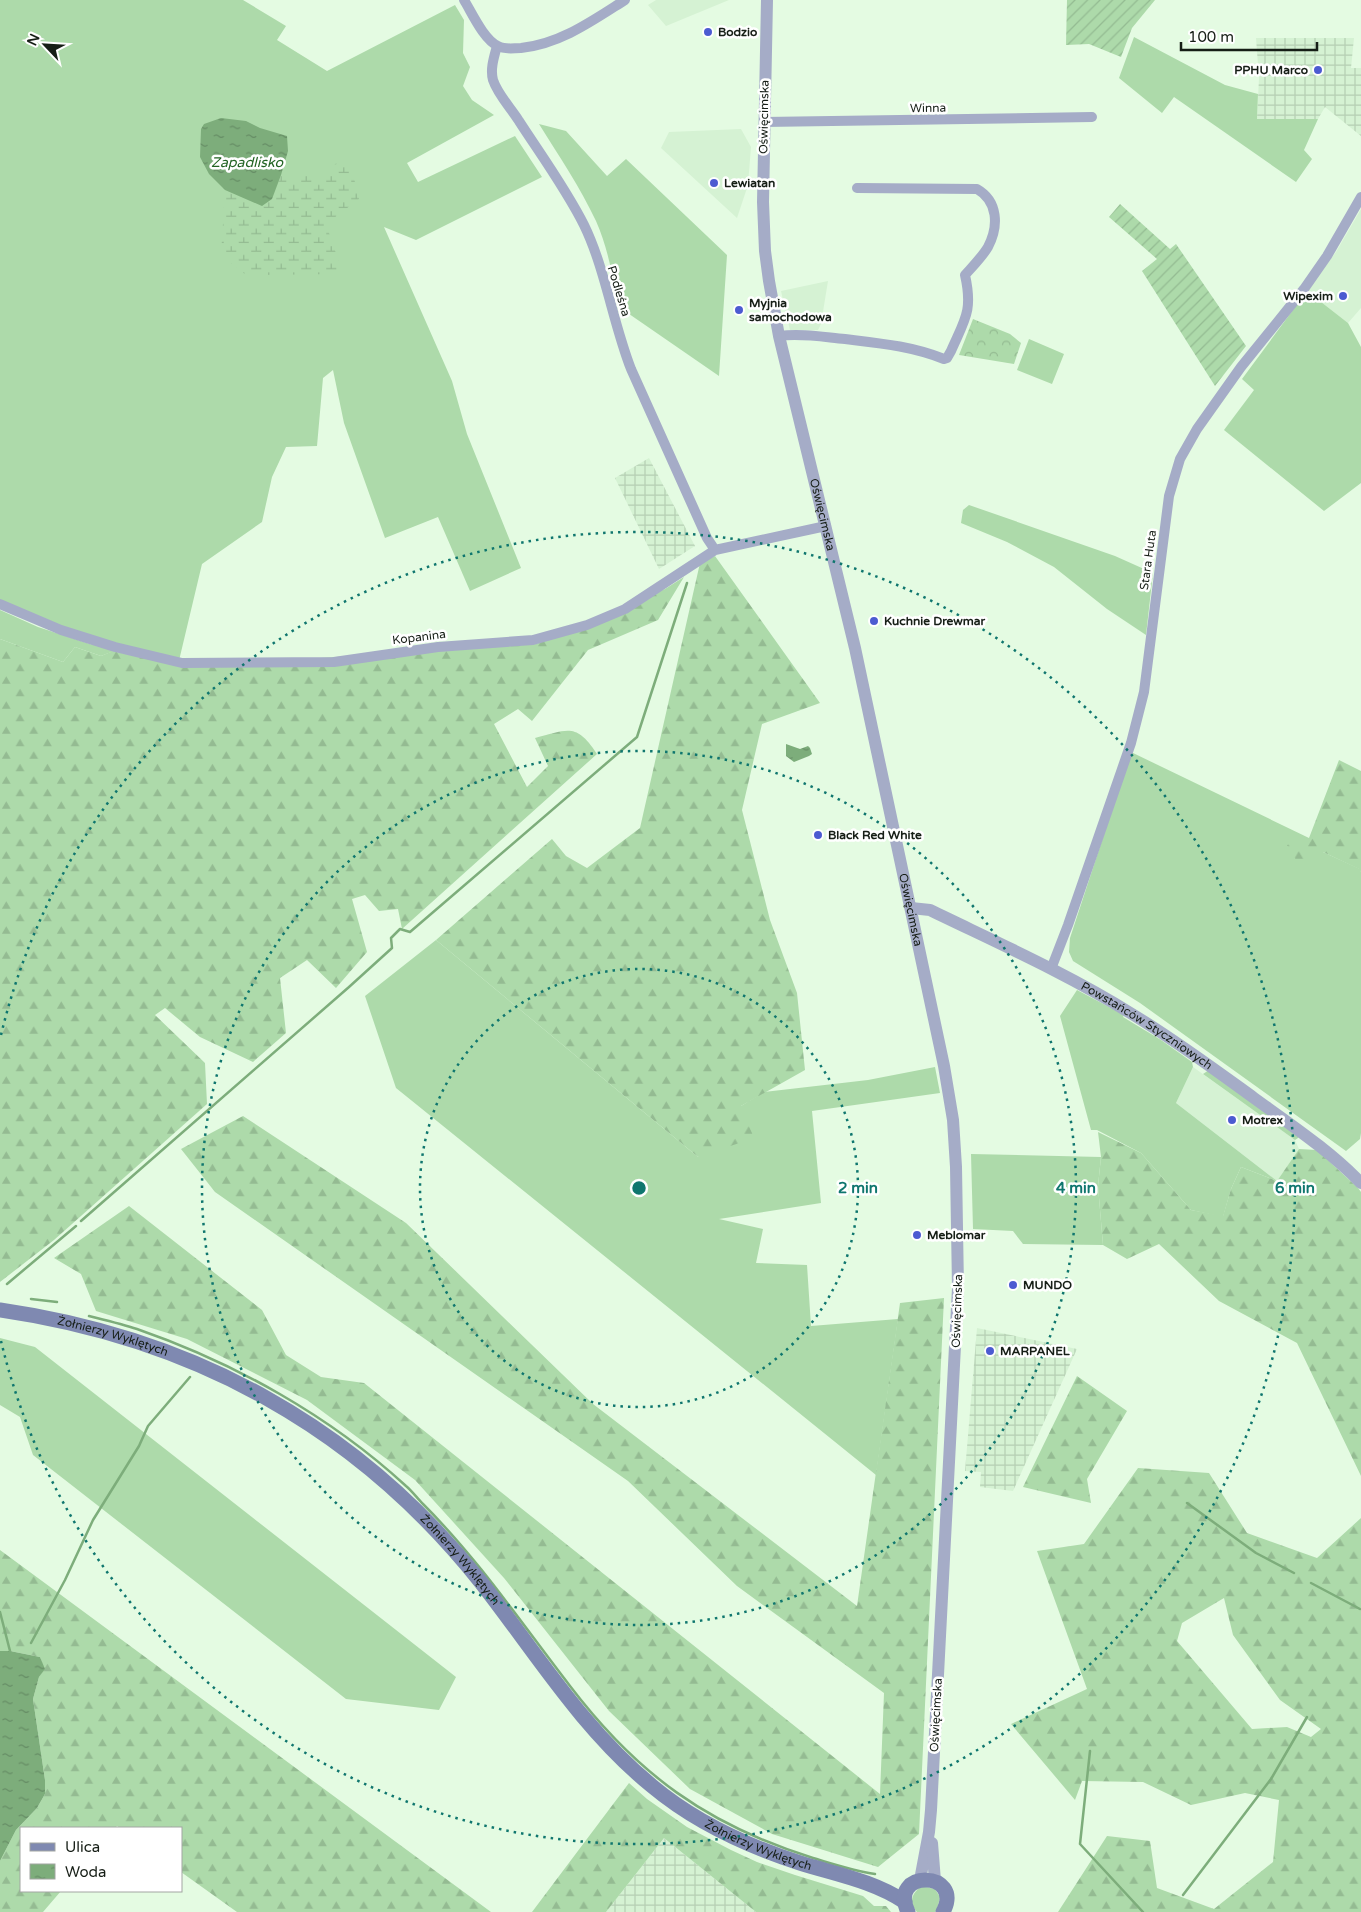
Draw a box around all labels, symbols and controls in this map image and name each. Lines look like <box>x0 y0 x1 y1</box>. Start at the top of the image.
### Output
north arrow <box>20 20 70 70</box>
scale bar <box>1181 20 1317 52</box>
place label: Bodzio <box>718 25 757 39</box>
marker: Bodzio <box>702 26 714 38</box>
text: 100 m <box>1188 28 1234 46</box>
text: N <box>24 31 44 48</box>
place label: PPHU Marco <box>1234 63 1308 77</box>
marker: PPHU Marco <box>1312 64 1324 76</box>
street label: Oświęcimska <box>756 80 772 154</box>
street label: Winna <box>910 101 946 115</box>
water label: Zapadlisko <box>211 154 285 171</box>
place label: Lewiatan <box>724 176 775 190</box>
marker: Lewiatan <box>708 177 720 189</box>
street label: Podleśna <box>605 264 633 318</box>
place label: Wipexim <box>1283 289 1333 304</box>
marker: Wipexim <box>1337 290 1349 302</box>
place label: Myjnia samochodowa <box>749 296 832 324</box>
marker: Myjnia samochodowa <box>733 304 745 316</box>
street label: Oświęcimska <box>807 477 838 552</box>
street label: Stara Huta <box>1137 529 1159 591</box>
place label: Kuchnie Drewmar <box>884 614 986 628</box>
marker: Kuchnie Drewmar <box>868 615 880 627</box>
street label: Kopanina <box>391 627 447 647</box>
place label: Black Red White <box>828 828 922 842</box>
marker: Black Red White <box>812 829 824 841</box>
street label: Oświęcimska <box>896 872 925 947</box>
street label: Powstańców Styczniowych <box>1079 979 1215 1072</box>
place label: Motrex <box>1242 1113 1283 1127</box>
marker: Motrex <box>1226 1114 1238 1126</box>
centre of rings <box>630 1179 648 1197</box>
text: 2 min <box>838 1179 878 1197</box>
text: 4 min <box>1056 1179 1096 1197</box>
text: 6 min <box>1275 1179 1315 1197</box>
place label: Meblomar <box>927 1228 986 1242</box>
marker: Meblomar <box>911 1229 923 1241</box>
street label: Oświęcimska <box>949 1274 965 1348</box>
place label: MUNDO <box>1023 1278 1072 1292</box>
marker: MUNDO <box>1007 1279 1019 1291</box>
street label: Żołnierzy Wyklętych <box>56 1313 170 1359</box>
place label: MARPANEL <box>1000 1344 1070 1358</box>
marker: MARPANEL <box>984 1345 996 1357</box>
street label: Żołnierzy Wyklętych <box>417 1512 503 1608</box>
street label: Oświęcimska <box>927 1678 945 1752</box>
street label: Żołnierzy Wyklętych <box>702 1817 813 1873</box>
legend <box>20 1827 182 1892</box>
text: Ulica <box>65 1838 100 1856</box>
text: Woda <box>65 1863 107 1881</box>

